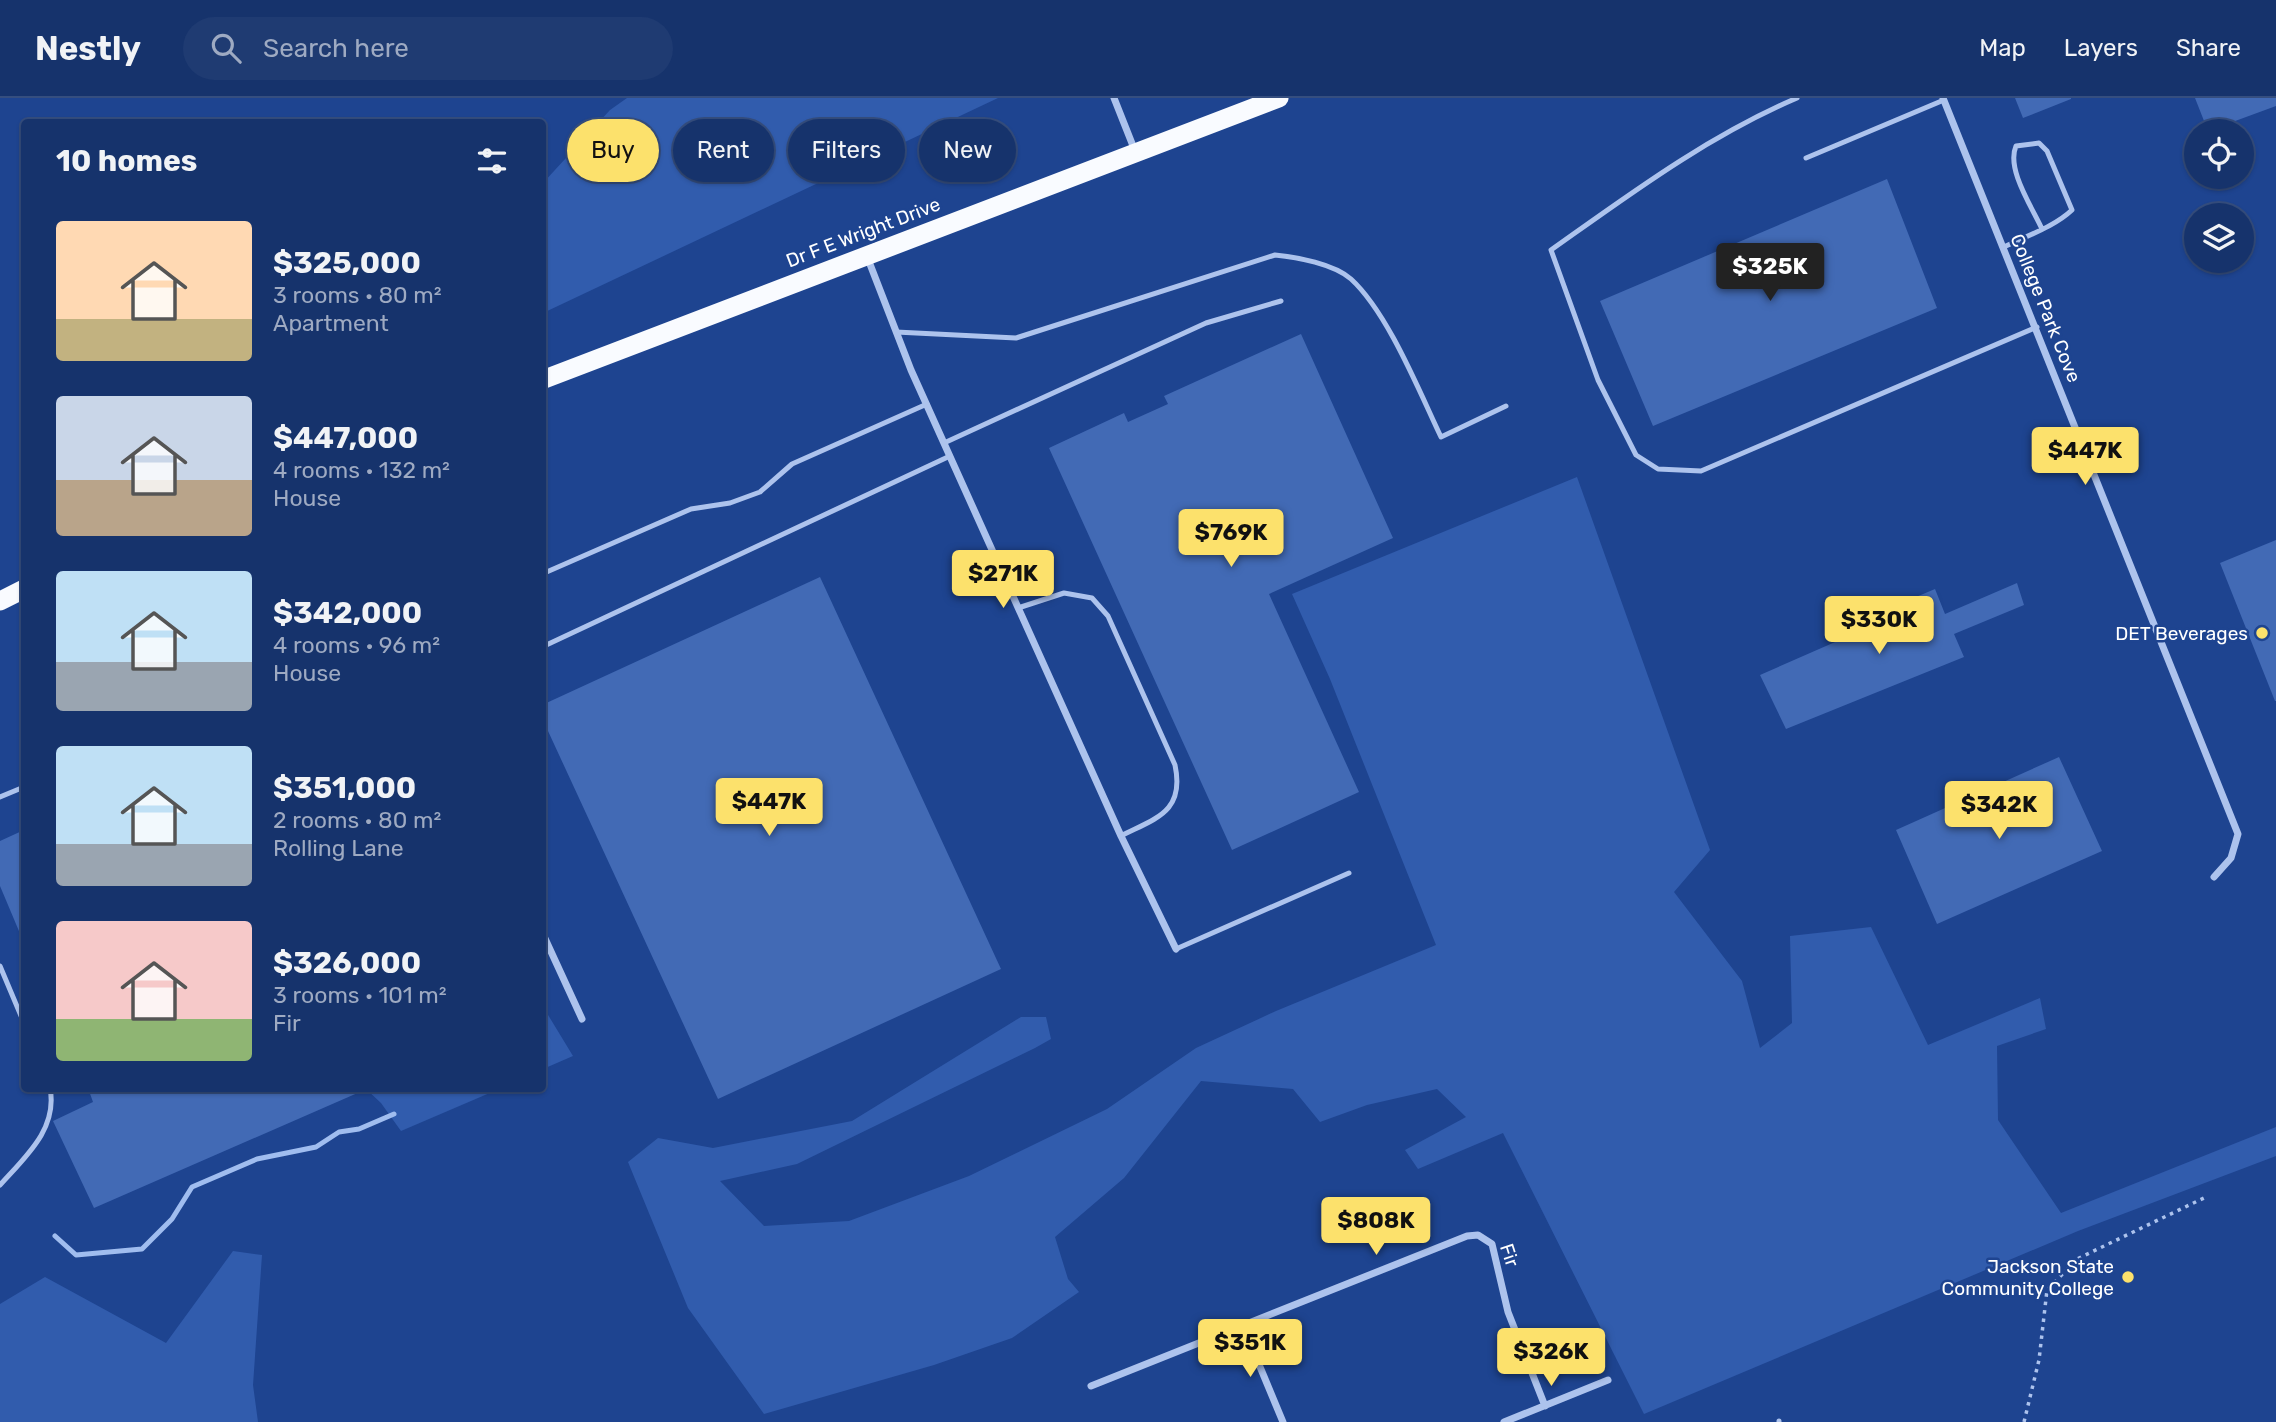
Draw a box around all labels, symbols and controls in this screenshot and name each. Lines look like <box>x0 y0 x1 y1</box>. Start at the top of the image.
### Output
search box <box>183 17 673 80</box>
text: Nestly <box>35 29 141 68</box>
icon: search <box>207 29 245 67</box>
text: Search here <box>263 33 409 64</box>
text: Map <box>1979 34 2026 62</box>
text: Layers <box>2064 34 2138 62</box>
text: Share <box>2176 34 2241 62</box>
chip: Buy <box>567 119 659 182</box>
chip: Rent <box>673 119 774 182</box>
chip: Filters <box>788 119 905 182</box>
chip: New <box>919 119 1016 182</box>
map controls <box>2184 119 2254 273</box>
button: locate <box>2184 119 2254 189</box>
icon: filters <box>473 142 511 180</box>
text: 10 homes <box>56 143 197 179</box>
street label: Dr F E Wright Drive <box>783 192 944 272</box>
button: layers <box>2184 203 2254 273</box>
street label: College Park Cove <box>2005 231 2086 386</box>
pin: $325K <box>1721 244 1819 303</box>
text: $325,000 <box>273 245 421 281</box>
icon: home <box>112 249 196 333</box>
text: $325K <box>1732 252 1808 280</box>
text: 3 rooms · 80 m² <box>273 281 442 309</box>
text: Apartment <box>273 309 389 337</box>
text: $447,000 <box>273 420 418 456</box>
icon: home <box>112 424 196 508</box>
pin: $447K <box>2036 428 2134 487</box>
text: $447K <box>2048 436 2122 464</box>
text: 4 rooms · 132 m² <box>273 456 450 484</box>
text: House <box>273 484 341 512</box>
pin: $769K <box>1182 510 1280 569</box>
text: $769K <box>1195 518 1267 546</box>
pin: $271K <box>954 550 1052 610</box>
text: $271K <box>968 559 1038 587</box>
text: $342,000 <box>273 595 422 631</box>
pin: $330K <box>1830 596 1928 656</box>
icon: home <box>112 599 196 683</box>
text: $330K <box>1841 605 1917 633</box>
place label: DET Beverages <box>2115 622 2248 645</box>
marker: DET Beverages <box>2254 625 2270 641</box>
text: 4 rooms · 96 m² <box>273 631 440 659</box>
text: House <box>273 659 341 687</box>
text: $351,000 <box>273 770 416 806</box>
icon: home <box>112 774 196 858</box>
pin: $447K <box>720 778 818 838</box>
pin: $342K <box>1950 782 2048 841</box>
text: $447K <box>732 787 806 815</box>
text: $342K <box>1961 790 2037 818</box>
text: 2 rooms · 80 m² <box>273 806 441 834</box>
text: Rolling Lane <box>273 834 404 862</box>
text: $326,000 <box>273 945 421 981</box>
icon: home <box>112 949 196 1033</box>
text: 3 rooms · 101 m² <box>273 981 447 1009</box>
text: Fir <box>273 1009 301 1037</box>
pin: $808K <box>1327 1198 1425 1257</box>
text: $808K <box>1337 1206 1415 1234</box>
street label: Fir <box>1495 1241 1524 1270</box>
place label: Jackson State Community College <box>1942 1255 2114 1300</box>
marker: Jackson State Community College <box>2120 1269 2136 1285</box>
pin: $351K <box>1201 1320 1299 1379</box>
text: $351K <box>1214 1328 1286 1356</box>
pin: $326K <box>1502 1328 1600 1388</box>
text: $326K <box>1513 1337 1589 1365</box>

